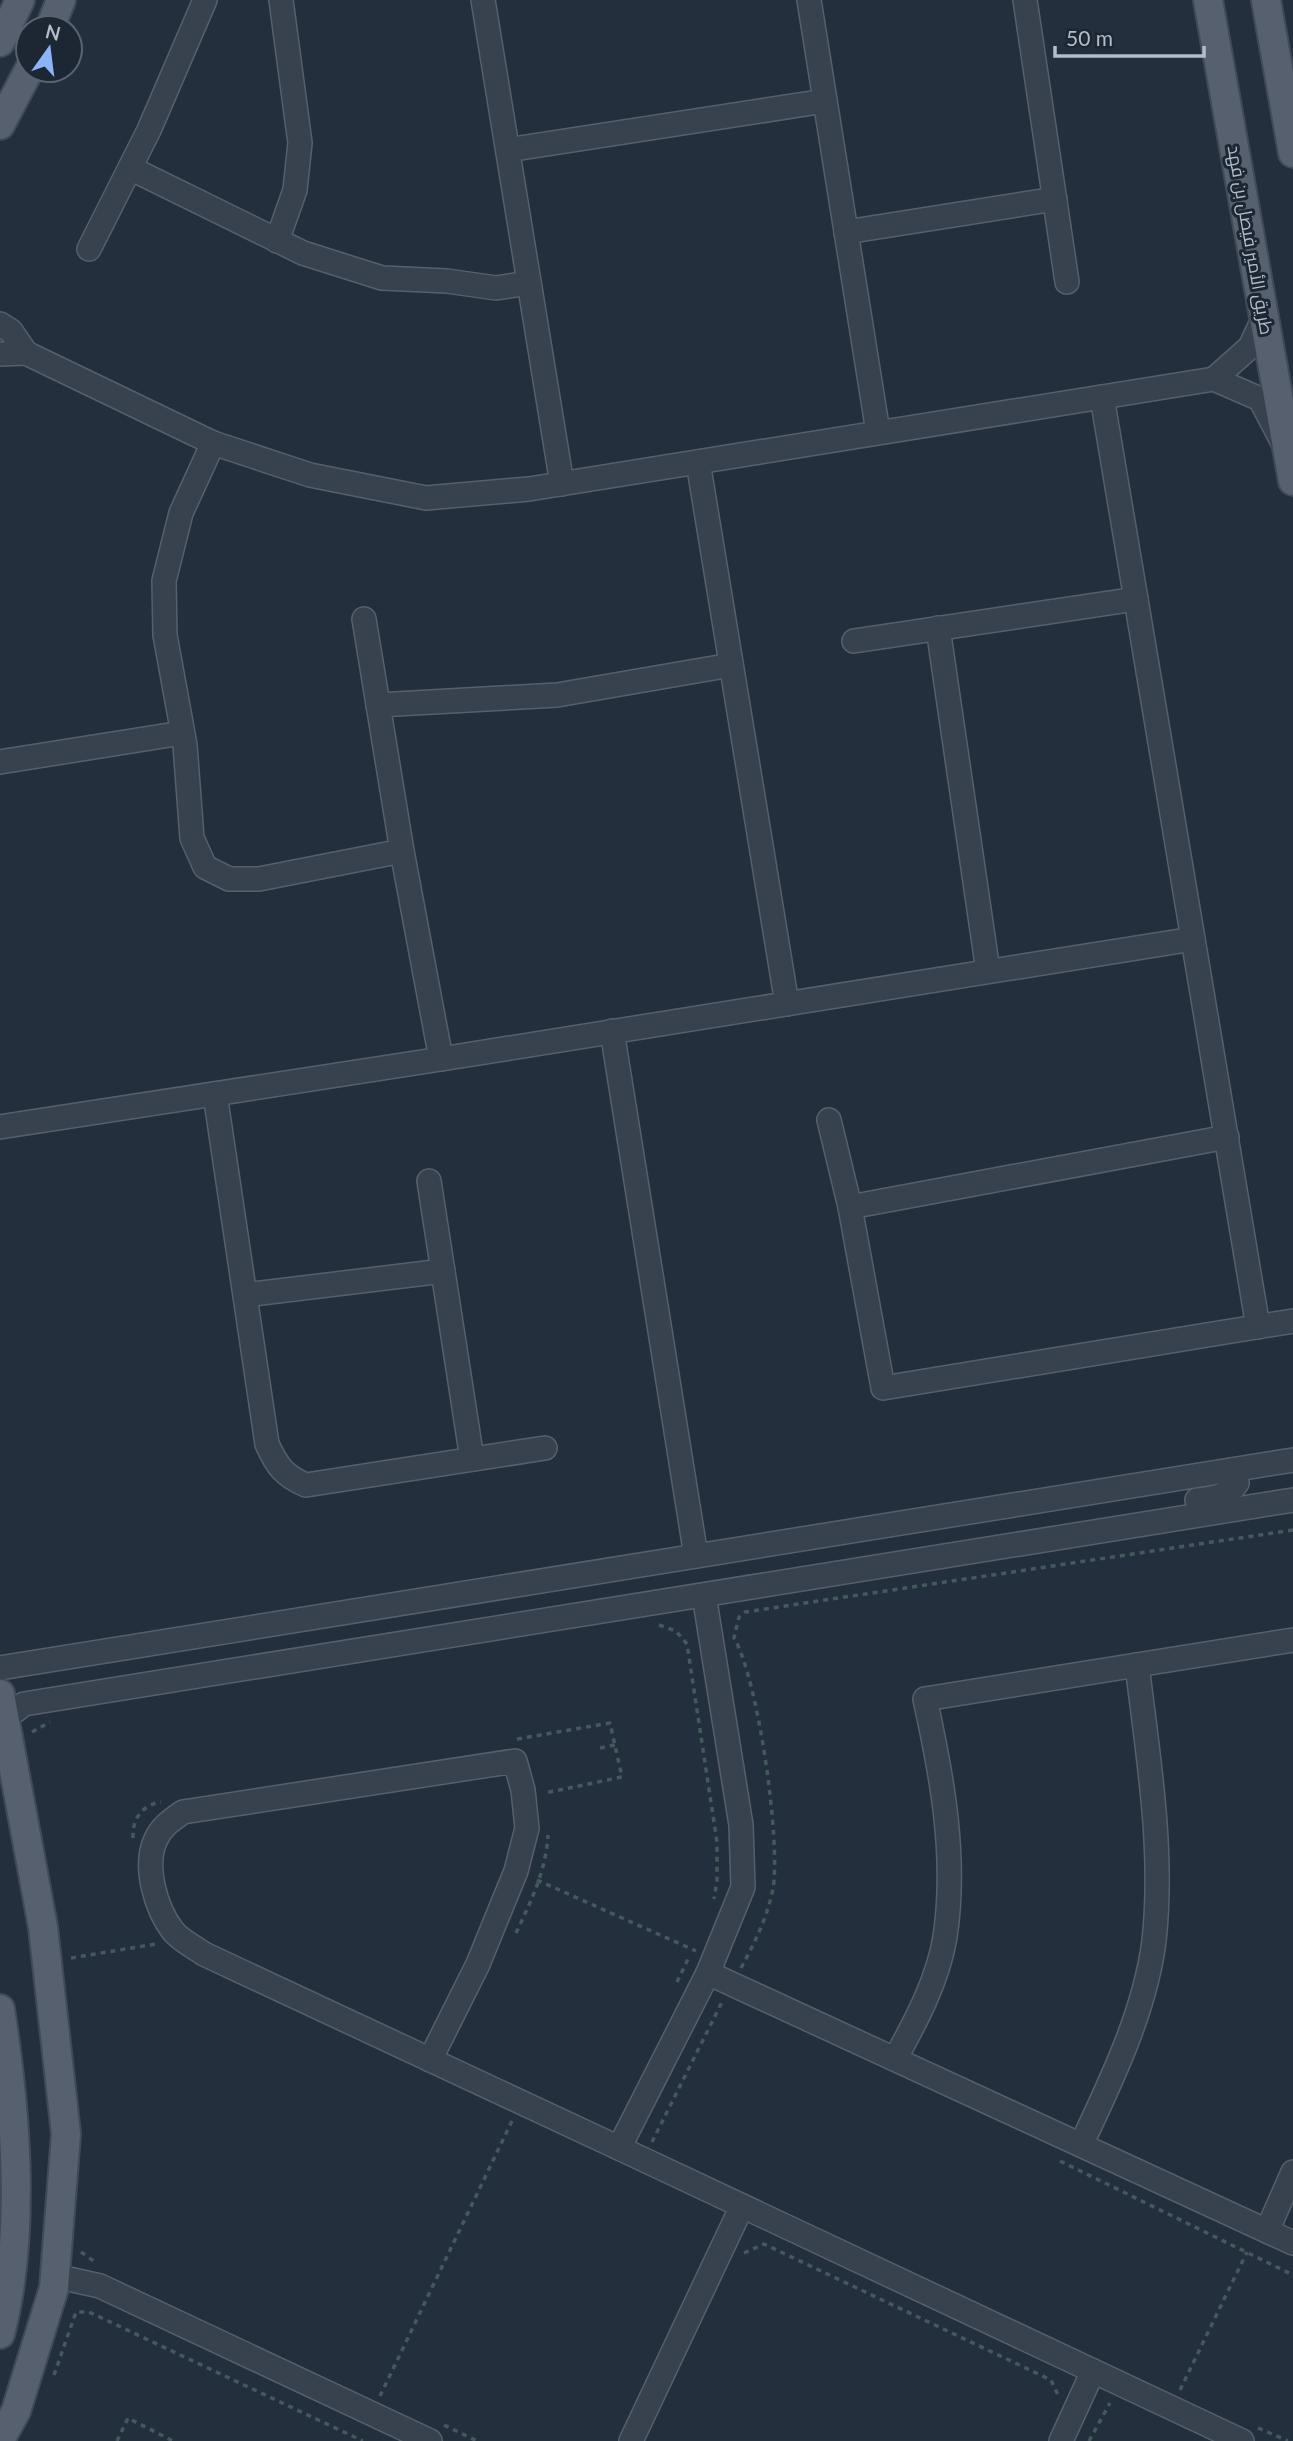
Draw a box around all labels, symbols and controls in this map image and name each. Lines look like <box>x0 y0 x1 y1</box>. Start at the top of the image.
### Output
north arrow <box>14 14 84 84</box>
scale bar <box>1055 14 1204 58</box>
text: N <box>43 19 63 45</box>
text: 50 m <box>1066 25 1113 50</box>
street label: طريق الأمير فيصل بن فهد <box>1221 143 1279 337</box>

